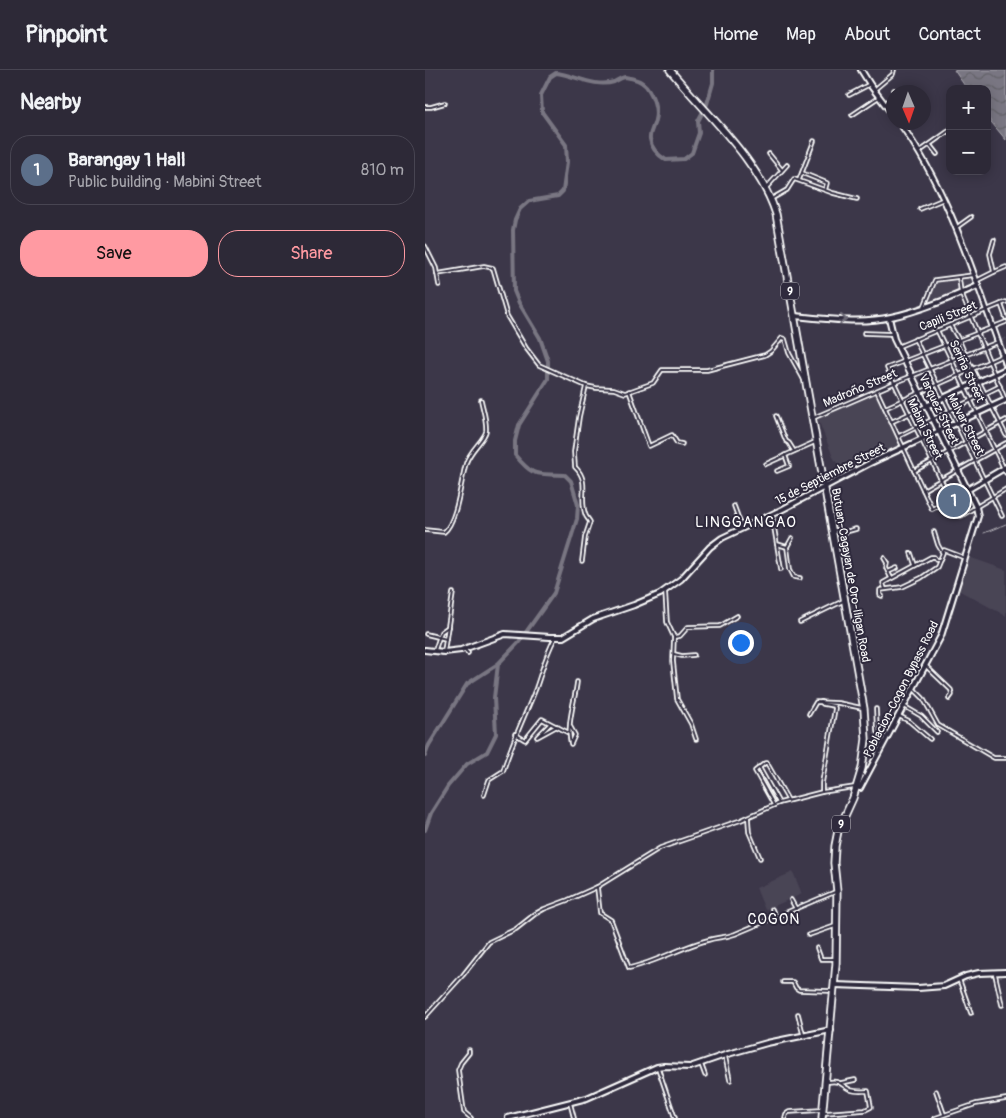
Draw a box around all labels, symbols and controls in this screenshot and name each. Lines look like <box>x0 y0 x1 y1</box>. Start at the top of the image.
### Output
text: Pinpoint <box>25 20 107 49</box>
text: Home <box>713 23 758 46</box>
text: Map <box>786 23 816 46</box>
text: About <box>844 23 890 46</box>
text: Contact <box>918 23 981 46</box>
north arrow <box>886 85 931 130</box>
map controls <box>946 85 991 175</box>
button: + <box>946 85 991 130</box>
text: Nearby <box>20 89 81 116</box>
button: − <box>946 130 991 175</box>
text: Barangay 1 Hall <box>68 148 185 172</box>
text: 1 <box>34 160 40 180</box>
text: 810 m <box>361 160 404 180</box>
text: Public building · Mabini Street <box>68 172 262 192</box>
button: Save <box>20 230 208 277</box>
button: Share <box>218 230 405 277</box>
road number: 9 <box>781 282 799 300</box>
street label: Capili Street <box>917 298 979 335</box>
one-way arrow <box>839 314 847 325</box>
street label: Seriña Street <box>946 338 988 405</box>
street label: Madroño Street <box>821 366 900 411</box>
street label: Varquez Street <box>915 372 962 447</box>
street label: Malvar Street <box>944 391 988 458</box>
street label: Mabini Street <box>903 396 946 462</box>
street label: 15 de Septiembre Street <box>773 440 888 509</box>
pin: 1 <box>938 482 970 520</box>
street label: Butuan-Cagayan de Oro-Iligan Road <box>828 487 873 664</box>
district label: LINGGANGAO <box>695 513 797 532</box>
street label: Poblacion-Cogon Bypass Road <box>861 619 942 760</box>
your location <box>728 630 754 656</box>
road number: 9 <box>832 816 850 832</box>
district label: COGON <box>748 910 800 929</box>

